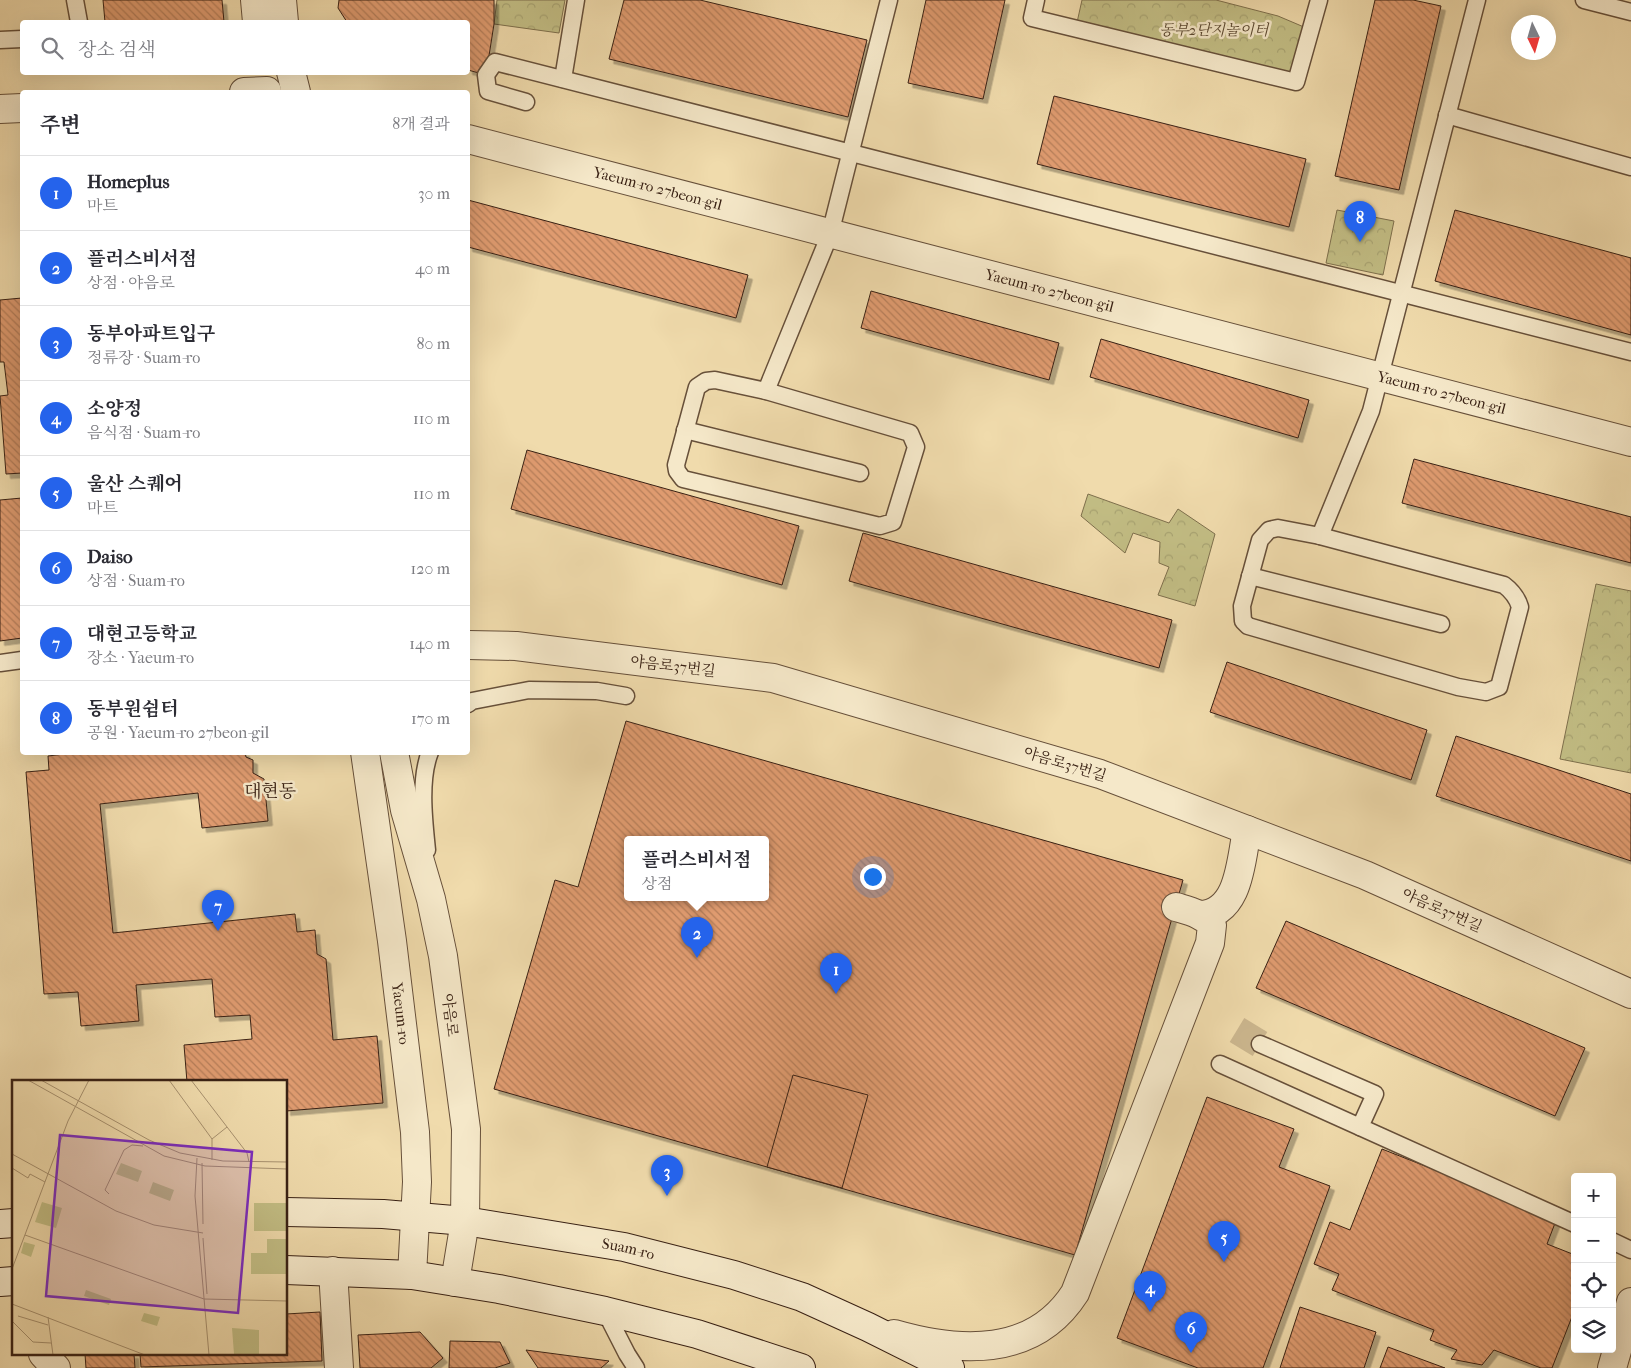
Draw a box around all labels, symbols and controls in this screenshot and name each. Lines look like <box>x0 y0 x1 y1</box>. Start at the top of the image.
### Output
north arrow <box>1511 15 1556 60</box>
search box <box>20 20 470 75</box>
park label: 동부2단지놀이터 <box>1159 21 1270 39</box>
icon: search <box>38 34 66 62</box>
text: 장소 검색 <box>78 39 156 61</box>
text: 주변 <box>40 113 81 137</box>
text: 8개 결과 <box>392 114 450 133</box>
street label: Yaeum-ro 27beon-gil <box>590 163 724 214</box>
text: Homeplus <box>87 171 169 193</box>
text: 1 <box>53 184 59 203</box>
text: 30 m <box>418 184 450 203</box>
text: 마트 <box>87 196 118 215</box>
pin: 8 <box>1344 201 1376 242</box>
text: 플러스비서점 <box>87 248 197 270</box>
text: 2 <box>52 259 60 278</box>
text: 40 m <box>415 259 450 278</box>
street label: Yaeum-ro 27beon-gil <box>982 265 1116 316</box>
text: 상점 · 야음로 <box>87 273 174 292</box>
text: 동부아파트입구 <box>87 323 215 345</box>
text: 3 <box>53 334 59 353</box>
text: 80 m <box>416 334 450 353</box>
text: 정류장 · Suam-ro <box>87 348 200 367</box>
street label: Yaeum-ro 27beon-gil <box>1374 367 1508 418</box>
text: 소양정 <box>87 398 142 420</box>
text: 4 <box>51 409 61 428</box>
text: 110 m <box>413 409 450 428</box>
text: 음식점 · Suam-ro <box>87 423 200 442</box>
text: 울산 스퀘어 <box>87 473 183 495</box>
text: 5 <box>53 484 59 503</box>
text: 110 m <box>413 484 450 503</box>
text: 마트 <box>87 498 118 517</box>
text: Daiso <box>87 546 133 568</box>
text: 6 <box>52 559 60 578</box>
text: 120 m <box>411 559 450 578</box>
text: 상점 · Suam-ro <box>87 571 185 590</box>
text: 대현고등학교 <box>87 623 197 645</box>
text: 7 <box>52 634 60 653</box>
text: 140 m <box>409 634 450 653</box>
text: 장소 · Yaeum-ro <box>87 648 194 667</box>
street label: 야음로37번길 <box>629 652 717 680</box>
text: 동부원쉼터 <box>87 698 179 720</box>
text: 8 <box>52 709 60 728</box>
text: 170 m <box>411 709 450 728</box>
text: 공원 · Yaeum-ro 27beon-gil <box>87 723 269 742</box>
street label: 야음로37번길 <box>1021 743 1109 785</box>
district label: 대현동 <box>244 781 296 802</box>
popup <box>624 836 769 901</box>
text: 플러스비서점 <box>641 849 752 871</box>
your location <box>860 864 886 890</box>
text: 상점 <box>641 874 672 893</box>
street label: 야음로37번길 <box>1399 884 1485 936</box>
pin: 7 <box>202 890 234 931</box>
pin: 2 <box>681 917 713 958</box>
pin: 1 <box>820 953 852 994</box>
street label: Yaeum-ro <box>388 981 413 1046</box>
street label: 야음로 <box>438 992 462 1038</box>
inset map <box>12 1080 288 1356</box>
pin: 3 <box>651 1155 683 1196</box>
map controls <box>1571 1173 1616 1353</box>
button: + <box>1571 1173 1616 1218</box>
button: − <box>1571 1218 1616 1263</box>
pin: 5 <box>1208 1221 1240 1262</box>
street label: Suam-ro <box>601 1235 657 1264</box>
button: locate <box>1571 1263 1616 1308</box>
pin: 4 <box>1134 1271 1166 1312</box>
button: layers <box>1571 1308 1616 1353</box>
pin: 6 <box>1175 1312 1207 1353</box>

